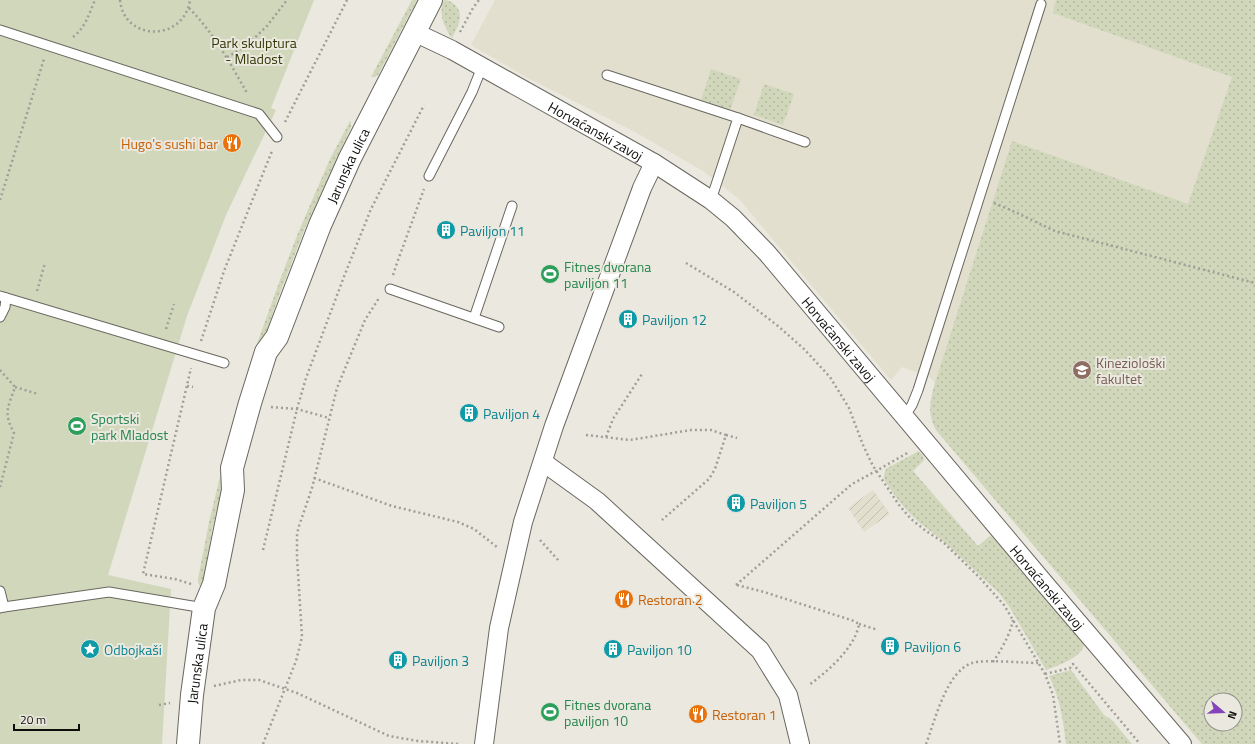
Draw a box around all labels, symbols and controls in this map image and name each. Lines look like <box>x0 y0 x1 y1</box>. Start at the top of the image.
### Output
park label: Park skulptura - Mladost <box>211 32 297 69</box>
street label: Horvaćanski zavoj <box>545 96 647 166</box>
street label: Jarunska ulica <box>321 124 374 206</box>
restaurant icon: Hugo's sushi bar <box>221 132 243 154</box>
place label: Hugo's sushi bar <box>121 133 218 154</box>
building icon: Paviljon 11 <box>435 219 457 241</box>
place label: Paviljon 11 <box>460 220 525 241</box>
place label: Fitnes dvorana paviljon 11 <box>564 256 651 293</box>
sports icon: Fitnes dvorana paviljon 11 <box>539 263 561 285</box>
street label: Horvaćanski zavoj <box>797 292 881 386</box>
building icon: Paviljon 12 <box>617 308 639 330</box>
place label: Paviljon 12 <box>642 309 707 330</box>
place label: Kineziološki fakultet <box>1096 352 1165 389</box>
school or university icon: Kineziološki fakultet <box>1071 359 1093 381</box>
building icon: Paviljon 4 <box>458 402 480 424</box>
place label: Paviljon 4 <box>483 403 540 424</box>
place label: Sportski park Mladost <box>91 408 168 445</box>
sports icon: Sportski park Mladost <box>66 415 88 437</box>
building icon: Paviljon 5 <box>725 492 747 514</box>
place label: Paviljon 5 <box>750 493 807 514</box>
street label: Horvaćanski zavoj <box>1006 540 1090 634</box>
restaurant icon: Restoran 2 <box>613 588 635 610</box>
place label: Restoran 2 <box>638 589 703 610</box>
street label: Jarunska ulica <box>181 622 212 705</box>
building icon: Paviljon 6 <box>879 635 901 657</box>
place label: Paviljon 6 <box>904 636 961 657</box>
place icon: Odbojkaši <box>79 638 101 660</box>
building icon: Paviljon 10 <box>602 638 624 660</box>
place label: Odbojkaši <box>104 639 162 660</box>
place label: Paviljon 10 <box>627 639 692 660</box>
building icon: Paviljon 3 <box>387 649 409 671</box>
place label: Paviljon 3 <box>412 650 469 671</box>
north arrow <box>1203 692 1243 732</box>
place label: Fitnes dvorana paviljon 10 <box>564 694 651 731</box>
sports icon: Fitnes dvorana paviljon 10 <box>539 701 561 723</box>
restaurant icon: Restoran 1 <box>687 703 709 725</box>
place label: Restoran 1 <box>712 704 777 725</box>
scale bar <box>14 706 79 732</box>
text: N <box>1224 709 1241 721</box>
text: 20 m <box>20 710 46 729</box>

